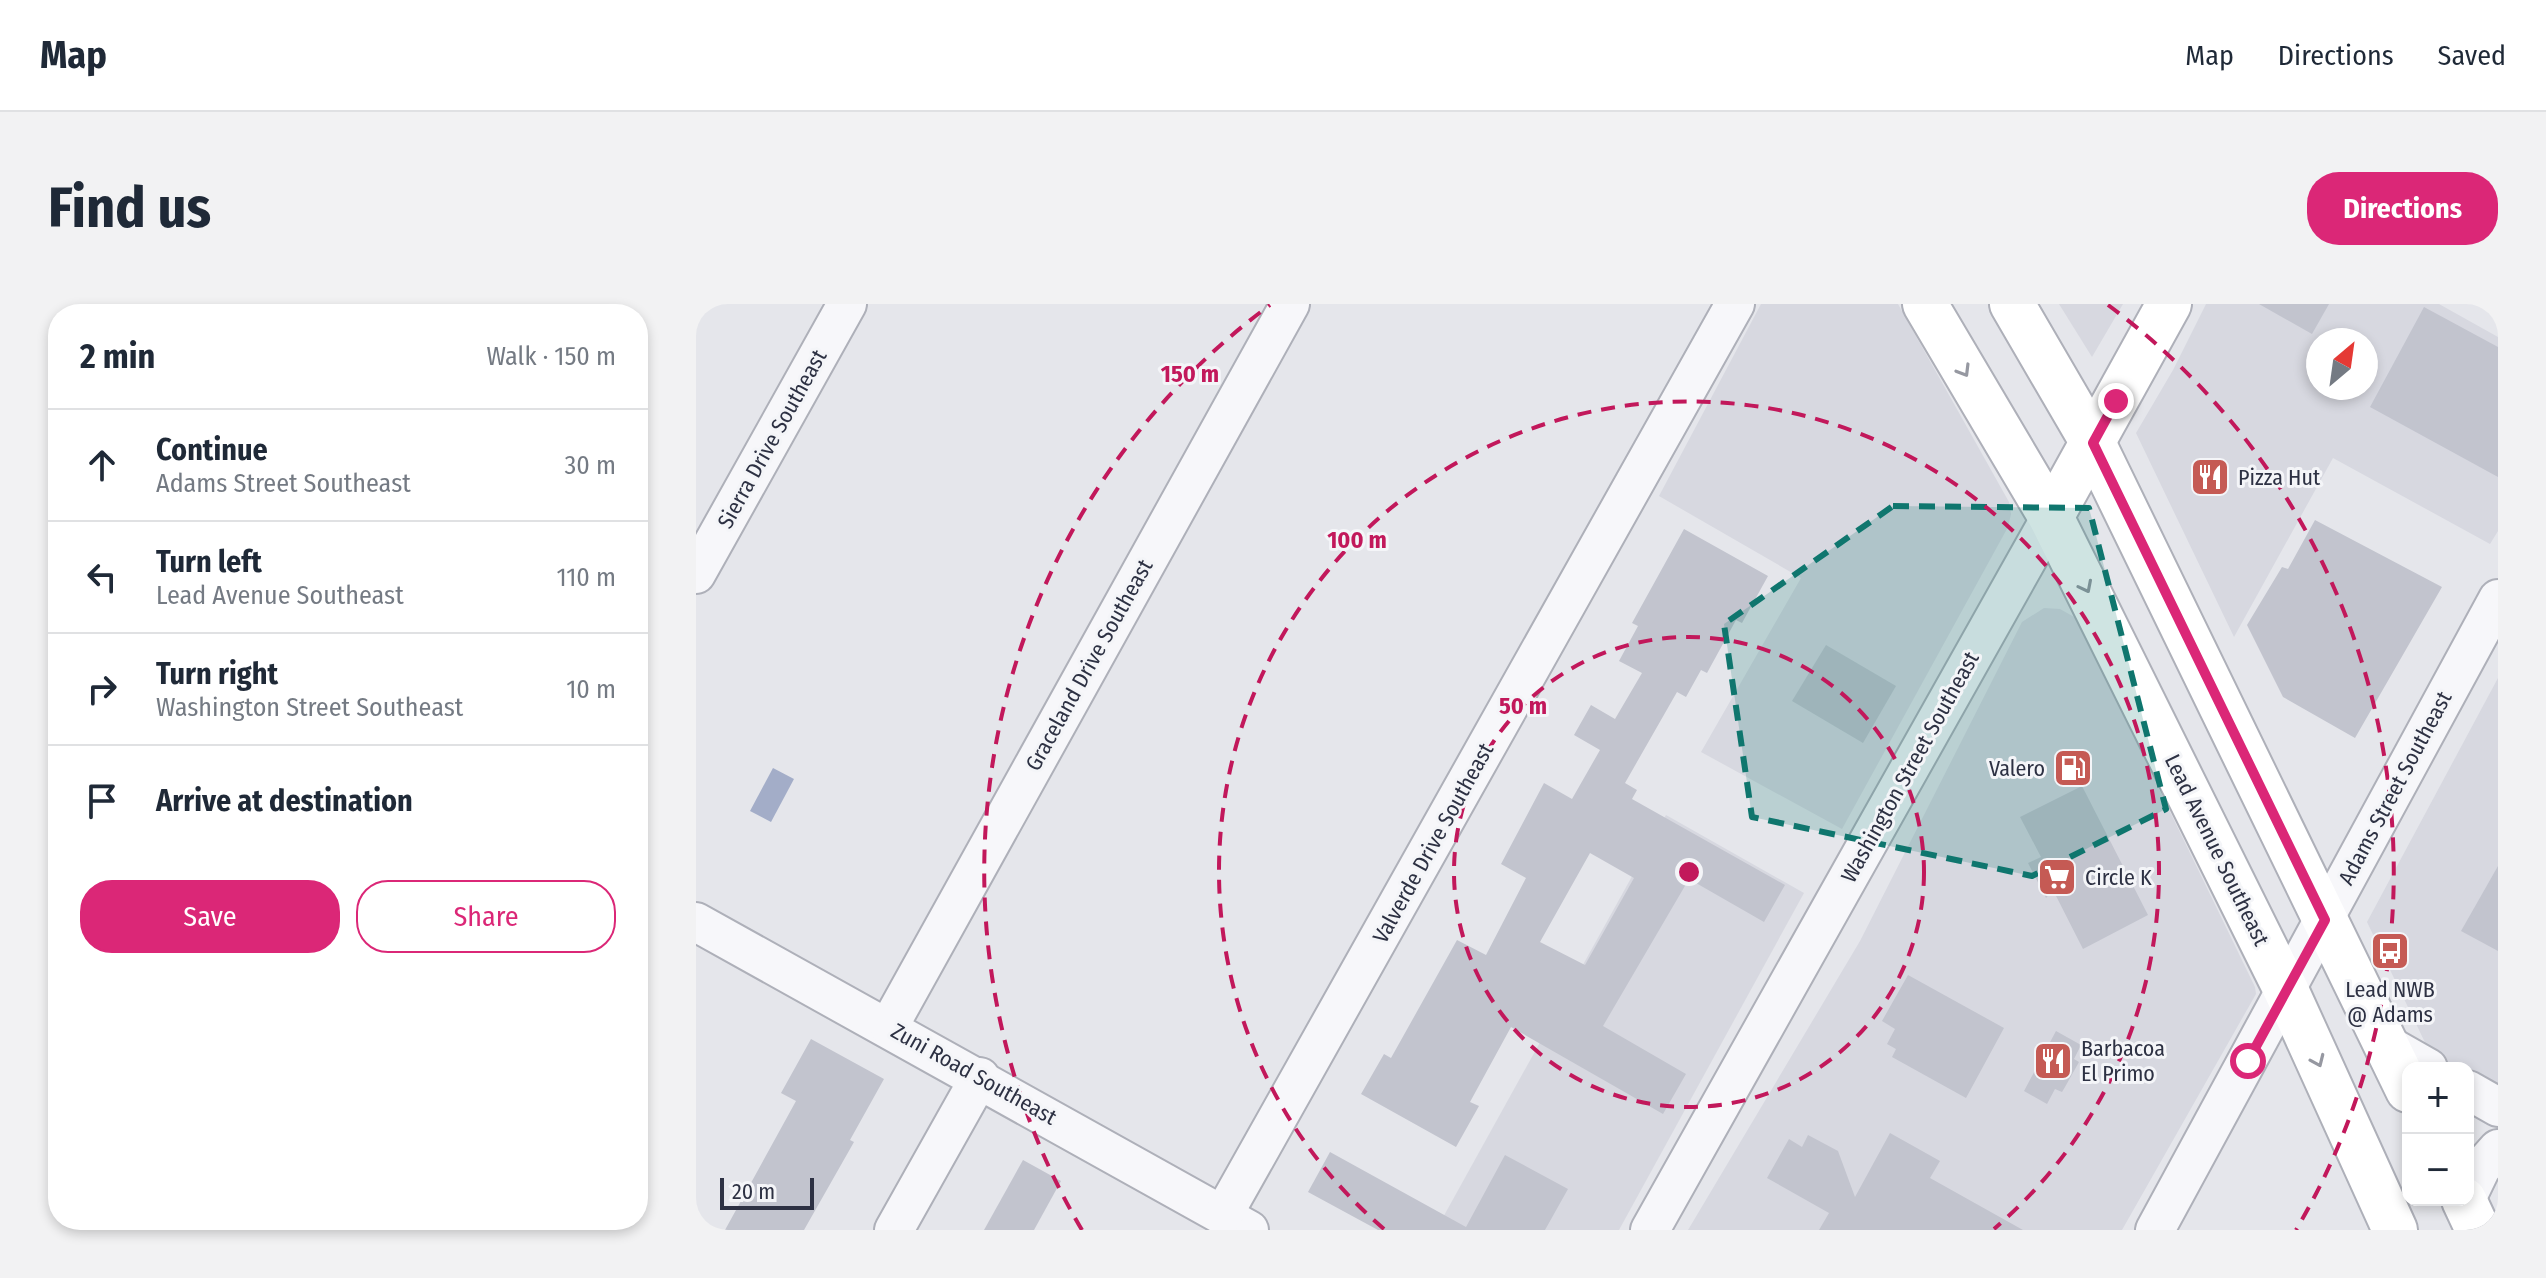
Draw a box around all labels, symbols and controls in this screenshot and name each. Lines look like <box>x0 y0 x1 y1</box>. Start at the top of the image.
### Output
text: Map <box>40 32 107 78</box>
text: Map <box>2185 39 2234 72</box>
text: Directions <box>2278 39 2394 72</box>
text: Saved <box>2438 39 2506 72</box>
button: Directions <box>2307 172 2498 245</box>
text: Find us <box>48 175 211 242</box>
north arrow <box>2306 328 2378 400</box>
text: 2 min <box>80 336 155 377</box>
text: Walk · 150 m <box>486 341 616 372</box>
street label: Sierra Drive Southeast <box>712 344 833 533</box>
text: 150 m <box>1161 360 1219 388</box>
one-way arrow <box>1955 362 1970 377</box>
route end <box>2098 383 2134 419</box>
text: Continue <box>156 432 268 468</box>
icon: ahead <box>80 443 124 487</box>
text: 30 m <box>565 450 616 481</box>
restaurant icon: Pizza Hut <box>2189 456 2231 498</box>
place label: Pizza Hut <box>2238 464 2321 491</box>
text: Adams Street Southeast <box>156 468 411 499</box>
text: 100 m <box>1327 526 1387 554</box>
text: Turn left <box>156 544 262 580</box>
street label: Graceland Drive Southeast <box>1020 554 1159 775</box>
icon: left <box>80 555 124 599</box>
text: 110 m <box>556 562 616 593</box>
one-way arrow <box>2076 579 2092 594</box>
text: Lead Avenue Southeast <box>156 580 404 611</box>
street label: Washington Street Southeast <box>1835 646 1985 887</box>
text: Turn right <box>156 656 278 692</box>
icon: right <box>80 667 124 711</box>
text: 10 m <box>566 674 616 705</box>
street label: Adams Street Southeast <box>2332 686 2458 890</box>
text: Washington Street Southeast <box>156 692 463 723</box>
text: 50 m <box>1499 692 1547 720</box>
street label: Valverde Drive Southeast <box>1367 738 1500 948</box>
fuel station icon: Valero <box>2052 747 2094 789</box>
street label: Lead Avenue Southeast <box>2159 750 2275 951</box>
place label: Valero <box>1989 755 2045 782</box>
icon: arrive <box>80 779 124 823</box>
text: Arrive at destination <box>156 783 413 819</box>
supermarket icon: Circle K <box>2036 856 2078 898</box>
centre of rings <box>1675 858 1703 886</box>
place label: Circle K <box>2085 864 2152 891</box>
button: Save <box>80 880 340 953</box>
button: Share <box>356 880 616 953</box>
bus stop icon: Lead NWB @ Adams <box>2369 930 2411 972</box>
place label: Lead NWB @ Adams <box>2345 976 2435 1028</box>
street label: Zuni Road Southeast <box>886 1017 1062 1131</box>
place label: Barbacoa El Primo <box>2081 1035 2165 1087</box>
restaurant icon: Barbacoa El Primo <box>2032 1040 2074 1082</box>
route start <box>2230 1043 2266 1079</box>
one-way arrow <box>2309 1053 2325 1067</box>
map controls <box>2402 1062 2474 1206</box>
button: + <box>2402 1062 2474 1134</box>
button: − <box>2402 1134 2474 1206</box>
scale bar <box>720 1174 814 1210</box>
text: 20 m <box>732 1178 775 1205</box>

